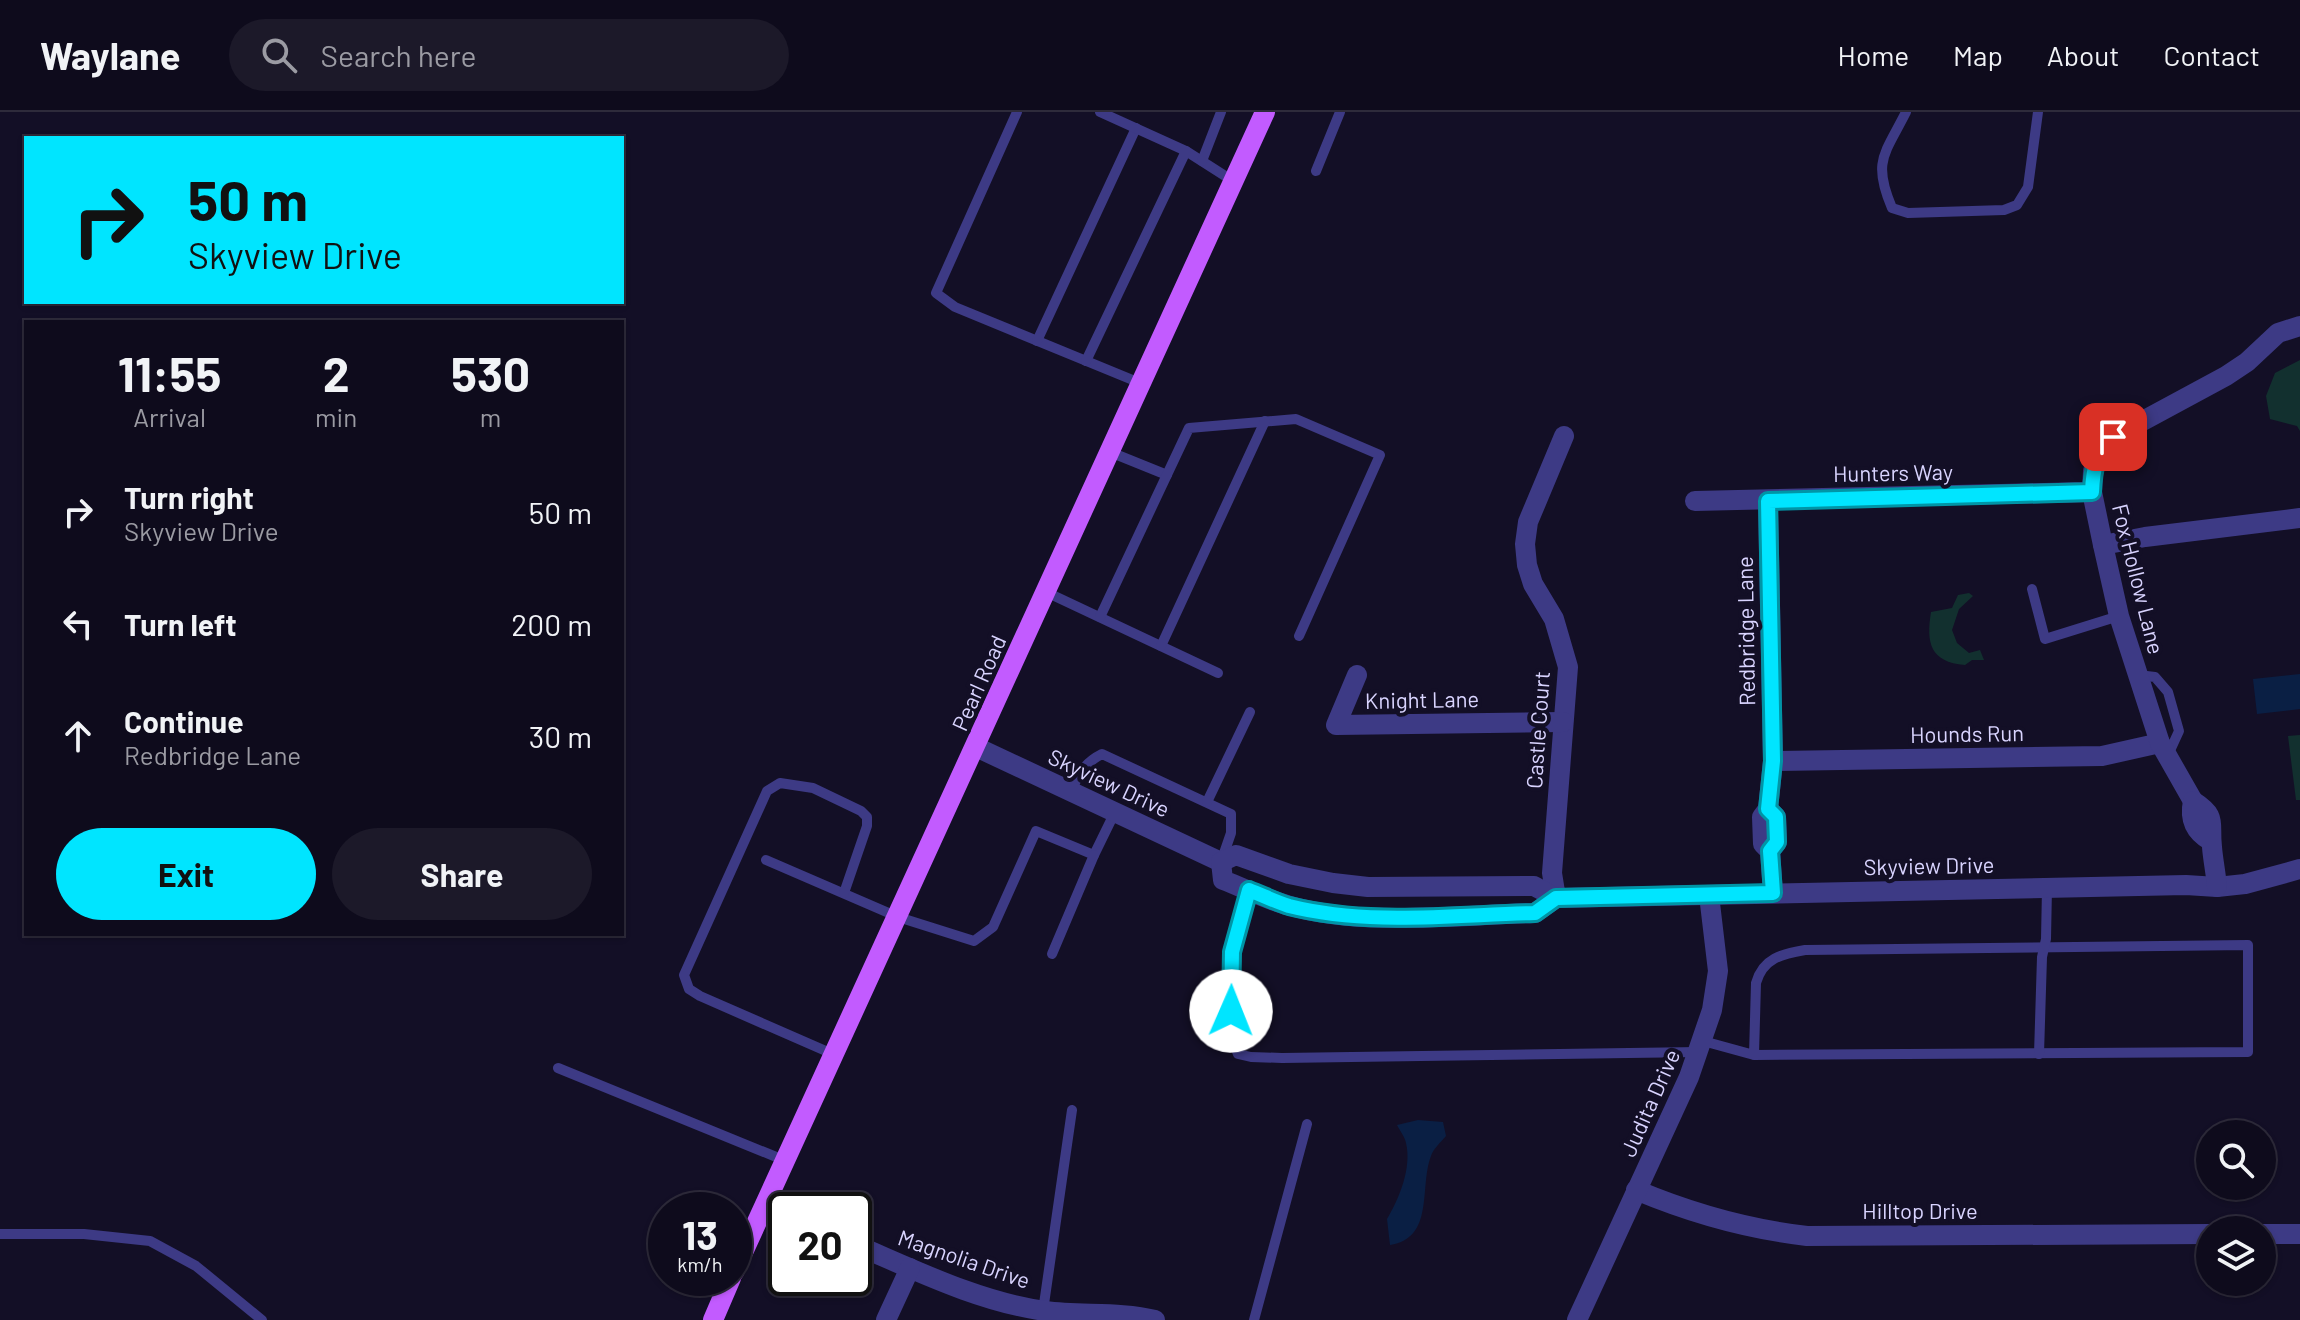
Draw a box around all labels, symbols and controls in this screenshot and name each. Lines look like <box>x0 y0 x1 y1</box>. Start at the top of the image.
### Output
search box <box>229 19 789 91</box>
text: Waylane <box>40 32 181 78</box>
icon: search <box>257 33 301 77</box>
text: Search here <box>321 37 476 73</box>
text: Home <box>1838 38 1909 72</box>
text: Map <box>1953 38 2003 72</box>
text: About <box>2047 38 2119 72</box>
text: Contact <box>2163 38 2260 72</box>
text: 50 m <box>188 165 308 232</box>
icon: right <box>56 168 160 272</box>
text: Skyview Drive <box>188 233 402 276</box>
text: 11:55 <box>118 344 221 402</box>
text: 2 <box>323 344 350 402</box>
text: 530 <box>451 344 530 402</box>
text: Arrival <box>133 401 206 432</box>
text: min <box>315 401 357 432</box>
text: m <box>480 401 501 432</box>
pin <box>2079 403 2147 471</box>
icon: arrive <box>2091 415 2135 459</box>
street label: Hunters Way <box>1833 458 1953 486</box>
text: Turn right <box>124 479 254 515</box>
icon: right <box>56 490 100 534</box>
text: 50 m <box>529 494 592 530</box>
street label: Fox Hollow Lane <box>2108 501 2170 656</box>
text: Skyview Drive <box>124 515 279 546</box>
street label: Redbridge Lane <box>1731 556 1759 706</box>
icon: left <box>56 602 100 646</box>
text: Turn left <box>124 606 237 642</box>
text: 200 m <box>511 606 592 642</box>
street label: Pearl Road <box>946 631 1011 734</box>
street label: Castle Court <box>1520 670 1554 790</box>
street label: Knight Lane <box>1365 685 1479 713</box>
text: Continue <box>124 703 244 739</box>
icon: ahead <box>56 714 100 758</box>
text: 30 m <box>529 718 592 754</box>
street label: Hounds Run <box>1910 719 2024 747</box>
text: Redbridge Lane <box>124 739 301 770</box>
street label: Skyview Drive <box>1045 743 1174 822</box>
button: Exit <box>56 828 316 920</box>
button: Share <box>332 828 592 920</box>
street label: Skyview Drive <box>1863 851 1995 879</box>
position arrow <box>1189 969 1273 1053</box>
street label: Judita Drive <box>1614 1045 1684 1160</box>
map controls <box>2196 1120 2276 1296</box>
button: search <box>2196 1120 2276 1200</box>
speed limit sign: 20 <box>768 1192 872 1296</box>
street label: Hilltop Drive <box>1862 1197 1978 1223</box>
text: 13 <box>682 1210 718 1258</box>
button: layers <box>2196 1216 2276 1296</box>
street label: Magnolia Drive <box>895 1223 1034 1293</box>
text: km/h <box>677 1252 723 1276</box>

